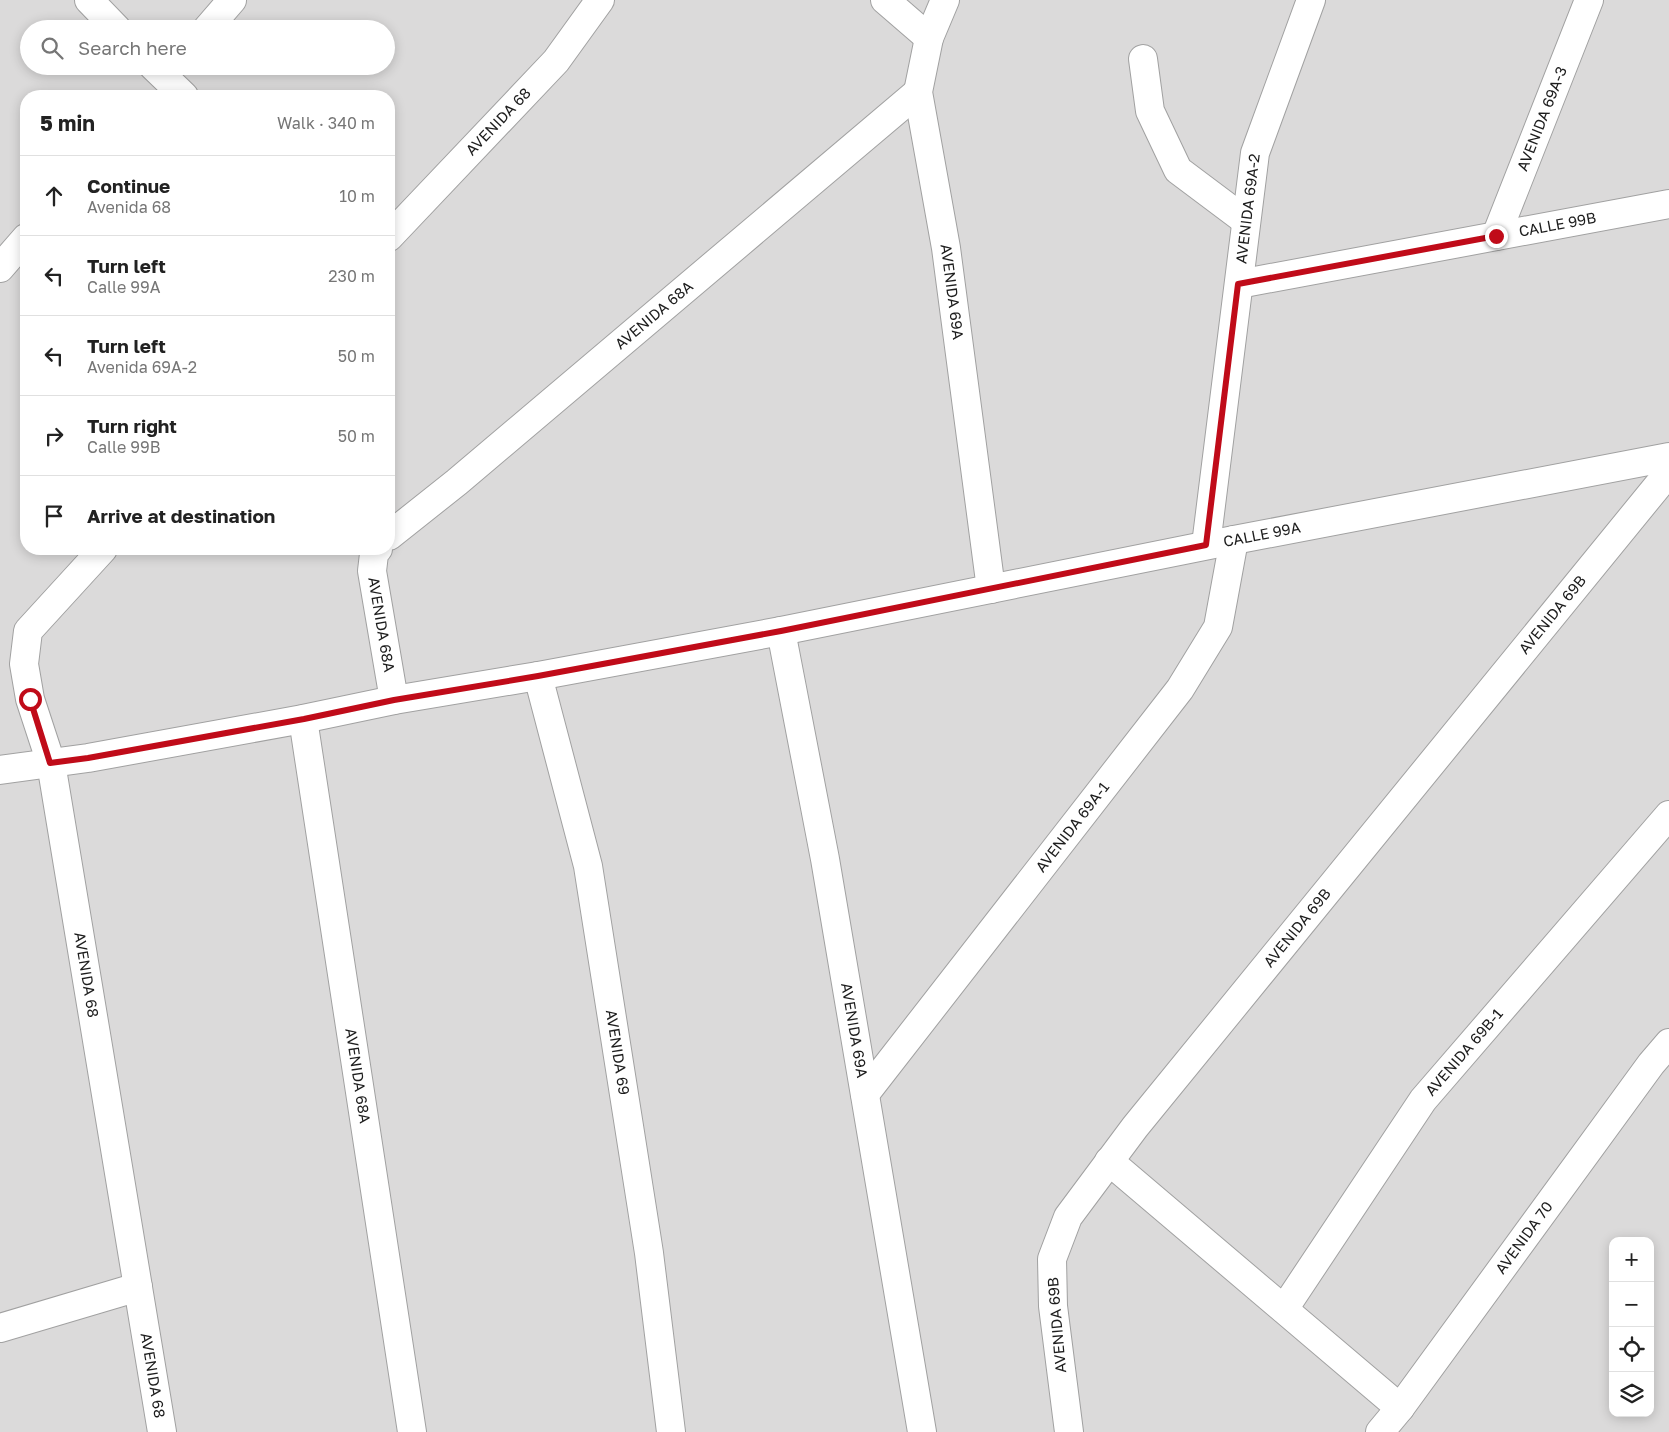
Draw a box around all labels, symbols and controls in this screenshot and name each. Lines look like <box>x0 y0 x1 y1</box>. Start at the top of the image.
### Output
search box <box>20 20 395 75</box>
icon: search <box>38 34 66 62</box>
text: Search here <box>78 36 187 59</box>
street label: AVENIDA 69A-3 <box>1513 64 1570 173</box>
street label: AVENIDA 68 <box>461 83 534 158</box>
text: 5 min <box>40 110 95 136</box>
text: Walk · 340 m <box>277 113 375 133</box>
street label: AVENIDA 69A-2 <box>1231 152 1263 265</box>
text: Continue <box>87 174 170 197</box>
icon: ahead <box>40 182 68 210</box>
text: 10 m <box>339 186 375 206</box>
text: Avenida 68 <box>87 197 171 217</box>
street label: CALLE 99B <box>1517 208 1597 240</box>
route end <box>1485 225 1508 248</box>
street label: AVENIDA 69A <box>938 243 968 341</box>
text: Turn left <box>87 254 166 277</box>
icon: left <box>40 262 68 290</box>
text: 230 m <box>328 266 375 286</box>
text: Calle 99A <box>87 277 160 297</box>
street label: AVENIDA 68A <box>611 277 696 352</box>
text: Turn left <box>87 334 166 357</box>
icon: left <box>40 342 68 370</box>
text: 50 m <box>338 346 375 366</box>
text: Avenida 69A-2 <box>87 357 197 377</box>
text: Turn right <box>87 414 177 437</box>
icon: right <box>40 422 68 450</box>
text: 50 m <box>338 426 375 446</box>
text: Calle 99B <box>87 437 160 457</box>
icon: arrive <box>40 502 68 530</box>
text: Arrive at destination <box>87 504 275 527</box>
street label: CALLE 99A <box>1222 517 1302 550</box>
street label: AVENIDA 69B <box>1514 571 1589 657</box>
street label: AVENIDA 68A <box>365 576 399 674</box>
route start <box>19 688 42 711</box>
street label: AVENIDA 69A-1 <box>1031 778 1112 875</box>
street label: AVENIDA 69B <box>1259 884 1334 970</box>
street label: AVENIDA 68 <box>71 931 103 1019</box>
street label: AVENIDA 69A <box>838 981 872 1079</box>
street label: AVENIDA 69B-1 <box>1421 1004 1506 1099</box>
street label: AVENIDA 69 <box>603 1008 634 1096</box>
street label: AVENIDA 68A <box>342 1027 375 1125</box>
street label: AVENIDA 70 <box>1491 1197 1556 1277</box>
map controls <box>1609 1237 1654 1417</box>
button: + <box>1609 1237 1654 1282</box>
street label: AVENIDA 69B <box>1043 1276 1069 1374</box>
button: − <box>1609 1282 1654 1327</box>
button: locate <box>1609 1327 1654 1372</box>
street label: AVENIDA 68 <box>138 1331 170 1419</box>
button: layers <box>1609 1372 1654 1417</box>

